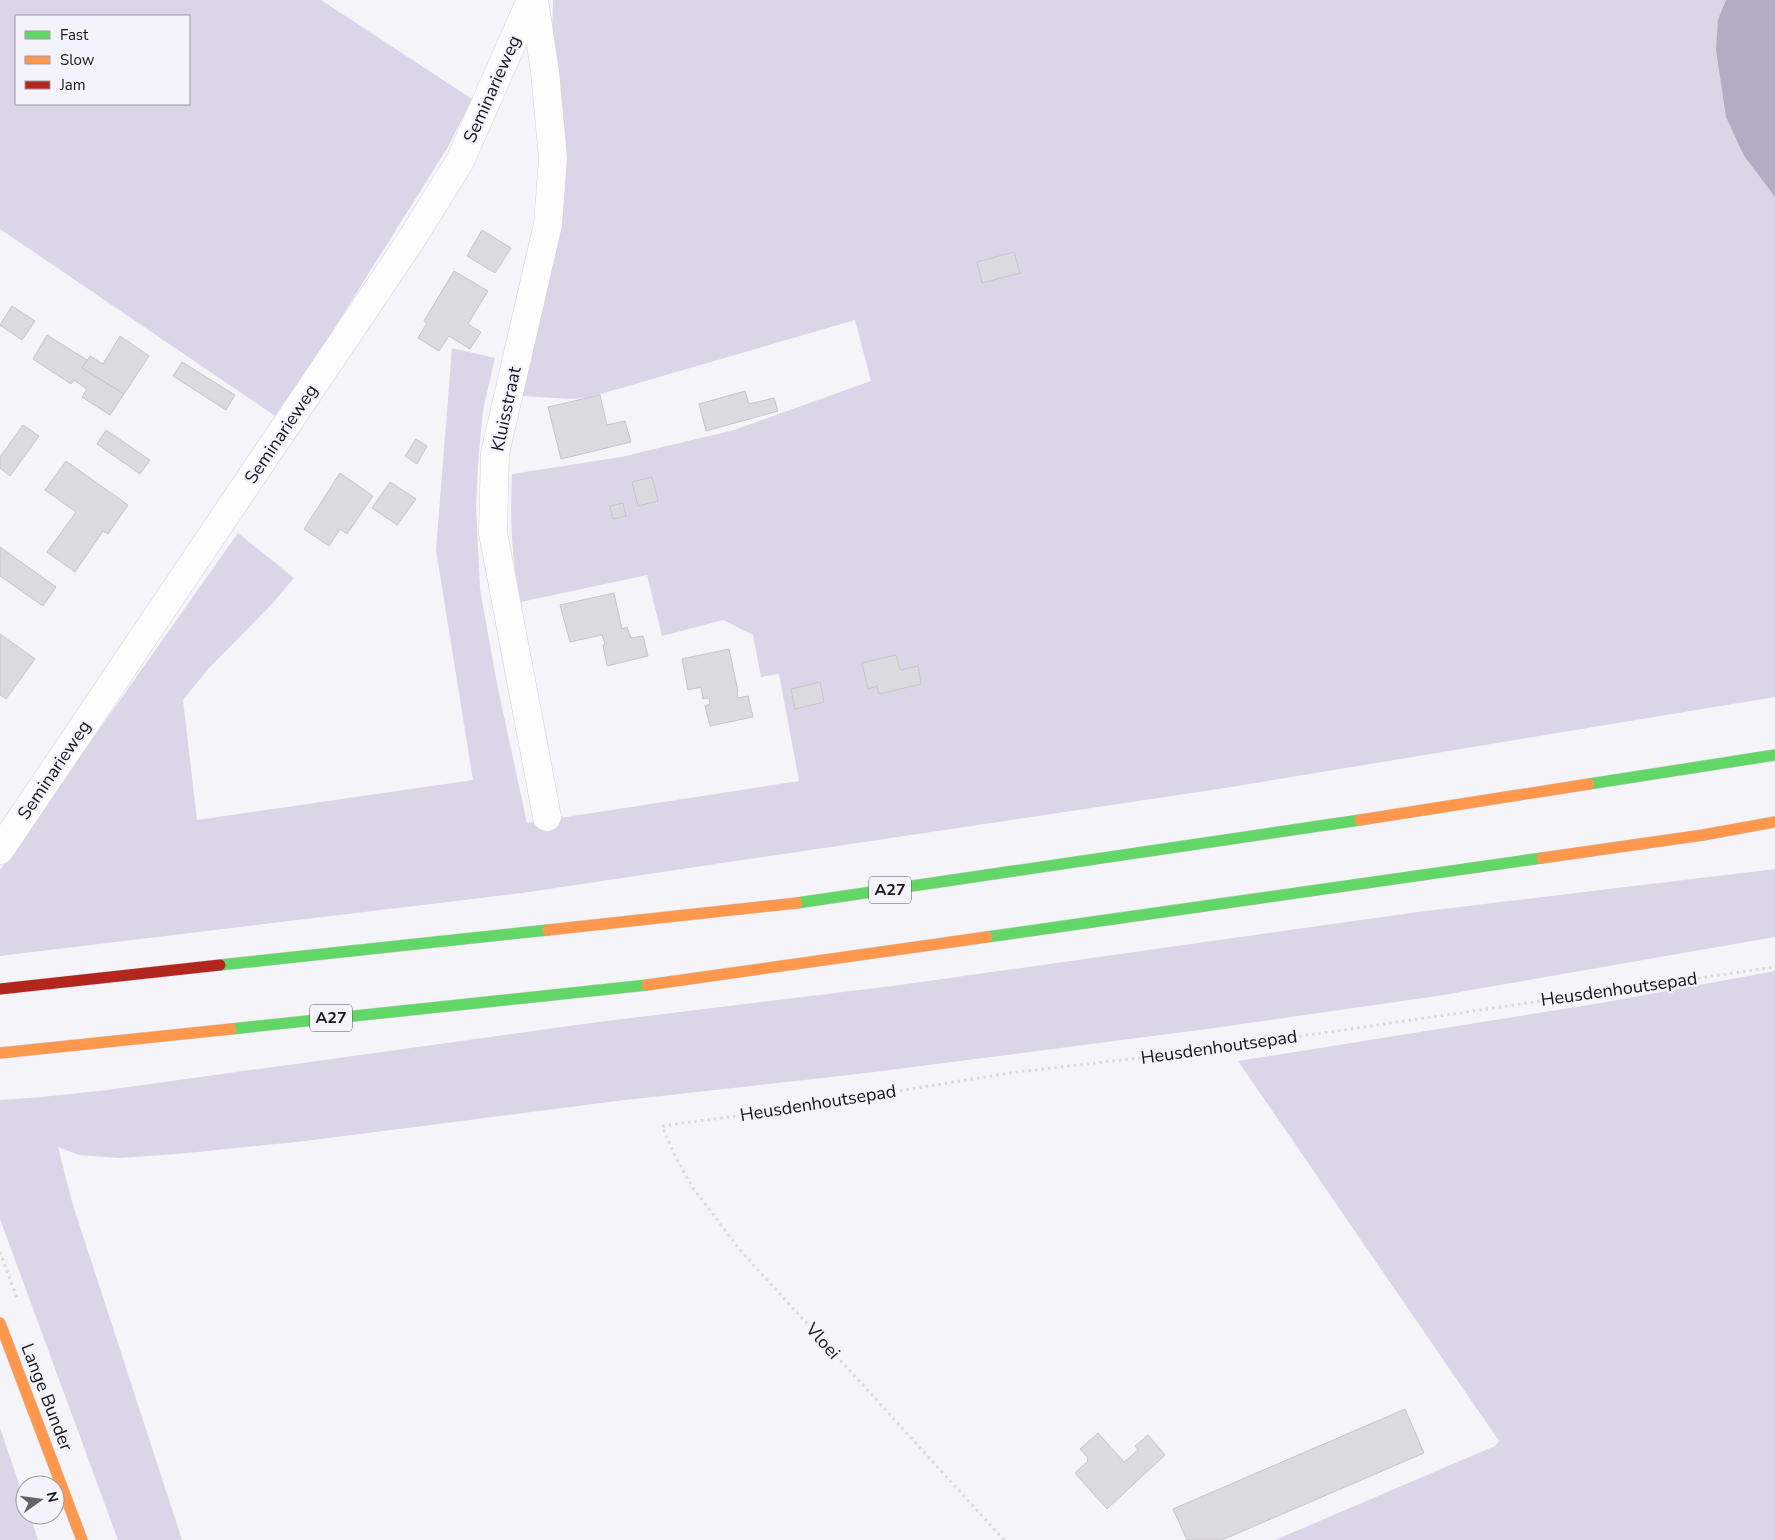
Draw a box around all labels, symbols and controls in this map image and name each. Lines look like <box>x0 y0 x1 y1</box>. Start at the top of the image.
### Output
legend <box>15 15 190 105</box>
text: Fast <box>60 25 89 45</box>
street label: Seminarieweg <box>458 31 526 147</box>
text: Slow <box>60 50 95 70</box>
text: Jam <box>59 75 86 95</box>
street label: Kluisstraat <box>485 364 527 454</box>
street label: Seminarieweg <box>239 380 323 488</box>
street label: Seminarieweg <box>12 716 96 824</box>
road number: A27 <box>869 876 911 904</box>
street label: Heusdenhoutsepad <box>1539 966 1699 1012</box>
road number: A27 <box>310 1004 352 1032</box>
street label: Heusdenhoutsepad <box>1139 1024 1299 1070</box>
street label: Heusdenhoutsepad <box>738 1079 898 1127</box>
street label: Vloei <box>800 1317 846 1364</box>
street label: Lange Bunder <box>15 1340 79 1455</box>
north arrow <box>15 1475 65 1525</box>
text: N <box>42 1490 63 1504</box>

